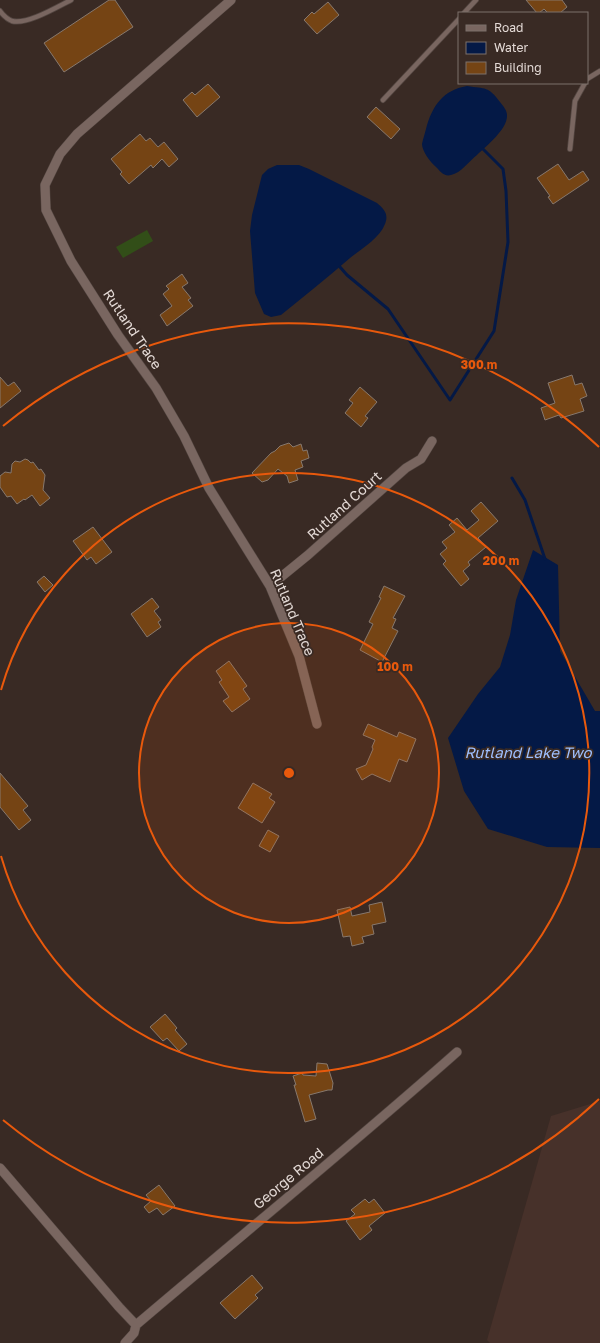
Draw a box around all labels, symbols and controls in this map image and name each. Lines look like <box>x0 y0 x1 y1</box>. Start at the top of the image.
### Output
legend <box>458 12 588 84</box>
text: Road <box>494 20 523 35</box>
text: Water <box>494 40 528 55</box>
text: Building <box>494 60 542 75</box>
street label: Rutland Trace <box>100 286 166 372</box>
text: 300 m <box>461 357 497 372</box>
street label: Rutland Court <box>303 467 385 543</box>
text: 200 m <box>483 553 519 568</box>
street label: Rutland Trace <box>267 566 319 658</box>
text: 100 m <box>377 659 413 674</box>
water label: Rutland Lake Two <box>464 743 593 761</box>
centre of rings <box>282 766 296 780</box>
street label: George Road <box>250 1144 326 1212</box>

